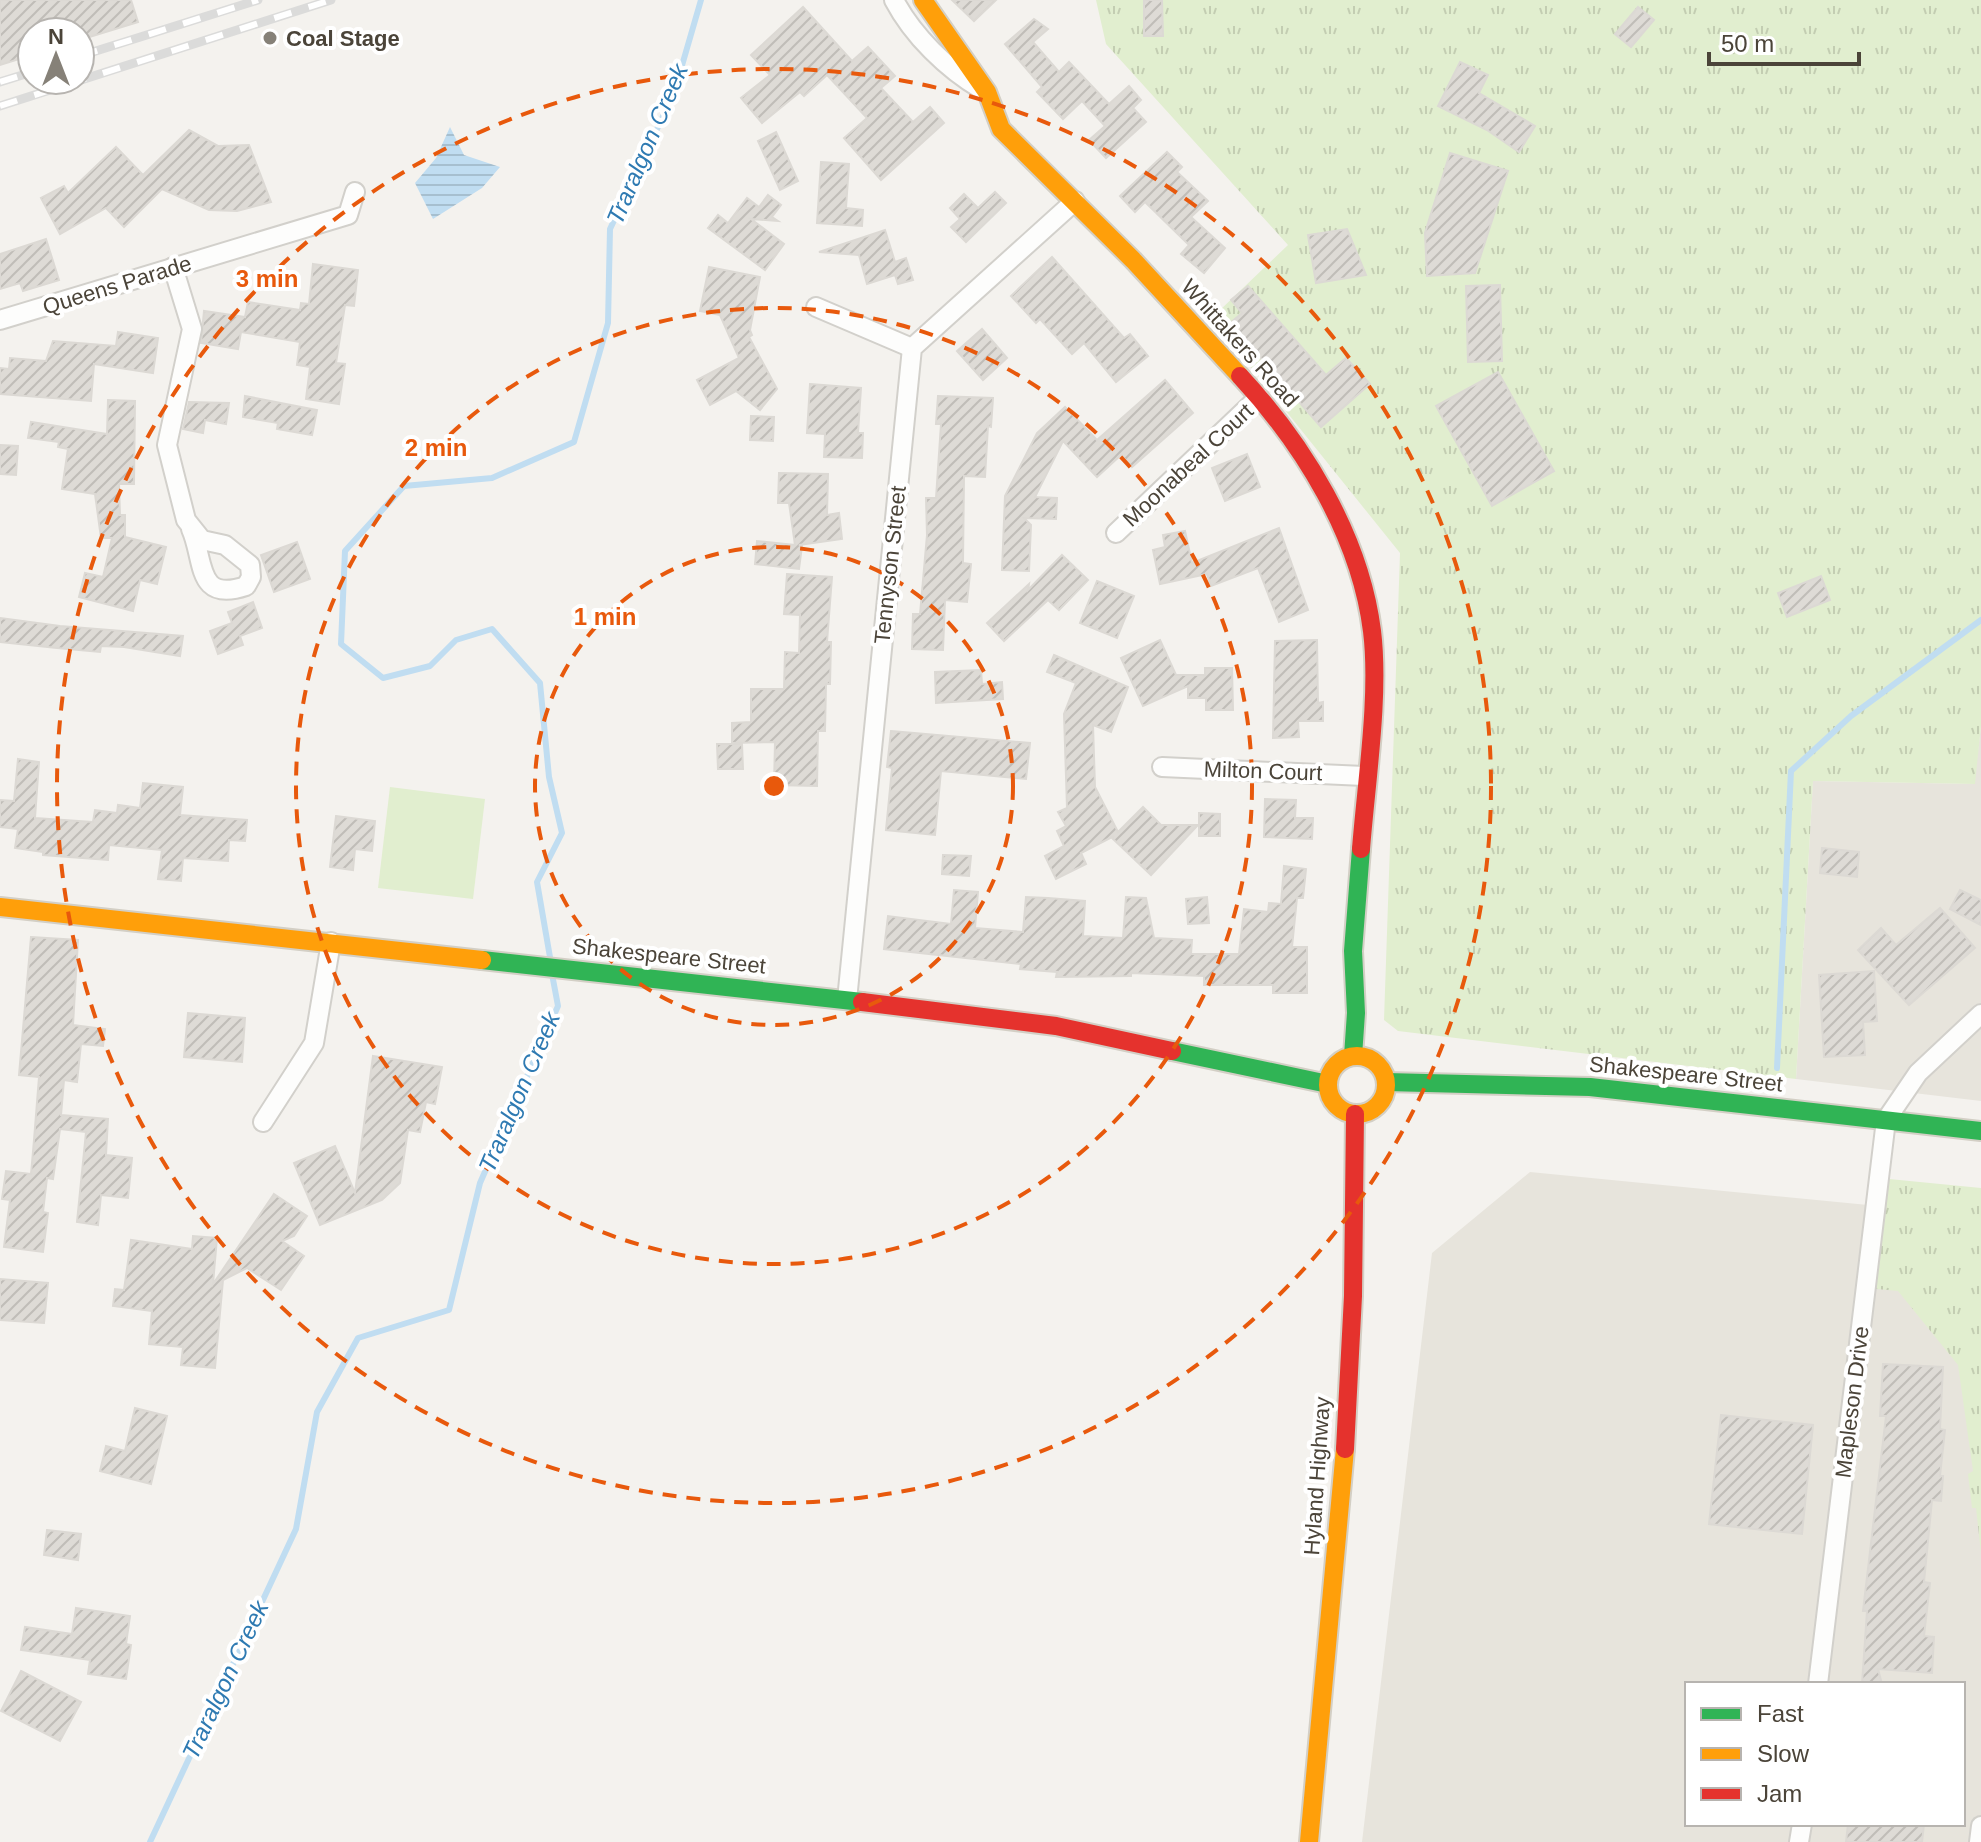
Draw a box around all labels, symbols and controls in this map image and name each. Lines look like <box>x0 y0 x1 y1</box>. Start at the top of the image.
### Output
north arrow <box>16 16 96 96</box>
scale bar <box>1709 16 1859 66</box>
text: N <box>48 24 64 49</box>
place label: Coal Stage <box>286 26 400 51</box>
marker: Coal Stage <box>261 29 279 47</box>
text: 50 m <box>1721 30 1774 57</box>
water label: Traralgon Creek <box>601 58 694 228</box>
street label: Queens Parade <box>40 251 194 319</box>
text: 3 min <box>236 265 298 292</box>
street label: Whittakers Road <box>1176 274 1304 412</box>
street label: Moonabeal Court <box>1118 398 1258 532</box>
text: 2 min <box>405 434 467 461</box>
street label: Tennyson Street <box>869 485 911 645</box>
text: 1 min <box>574 603 636 630</box>
street label: Milton Court <box>1203 756 1323 786</box>
centre of rings <box>760 772 788 800</box>
street label: Shakespeare Street <box>571 933 767 979</box>
water label: Traralgon Creek <box>473 1006 566 1176</box>
street label: Shakespeare Street <box>1588 1051 1784 1097</box>
street label: Mapleson Drive <box>1830 1325 1874 1479</box>
street label: Hyland Highway <box>1299 1396 1335 1556</box>
water label: Traralgon Creek <box>176 1595 274 1763</box>
legend <box>1685 1682 1965 1826</box>
text: Fast <box>1757 1700 1804 1727</box>
text: Slow <box>1757 1740 1810 1767</box>
text: Jam <box>1757 1780 1802 1807</box>

